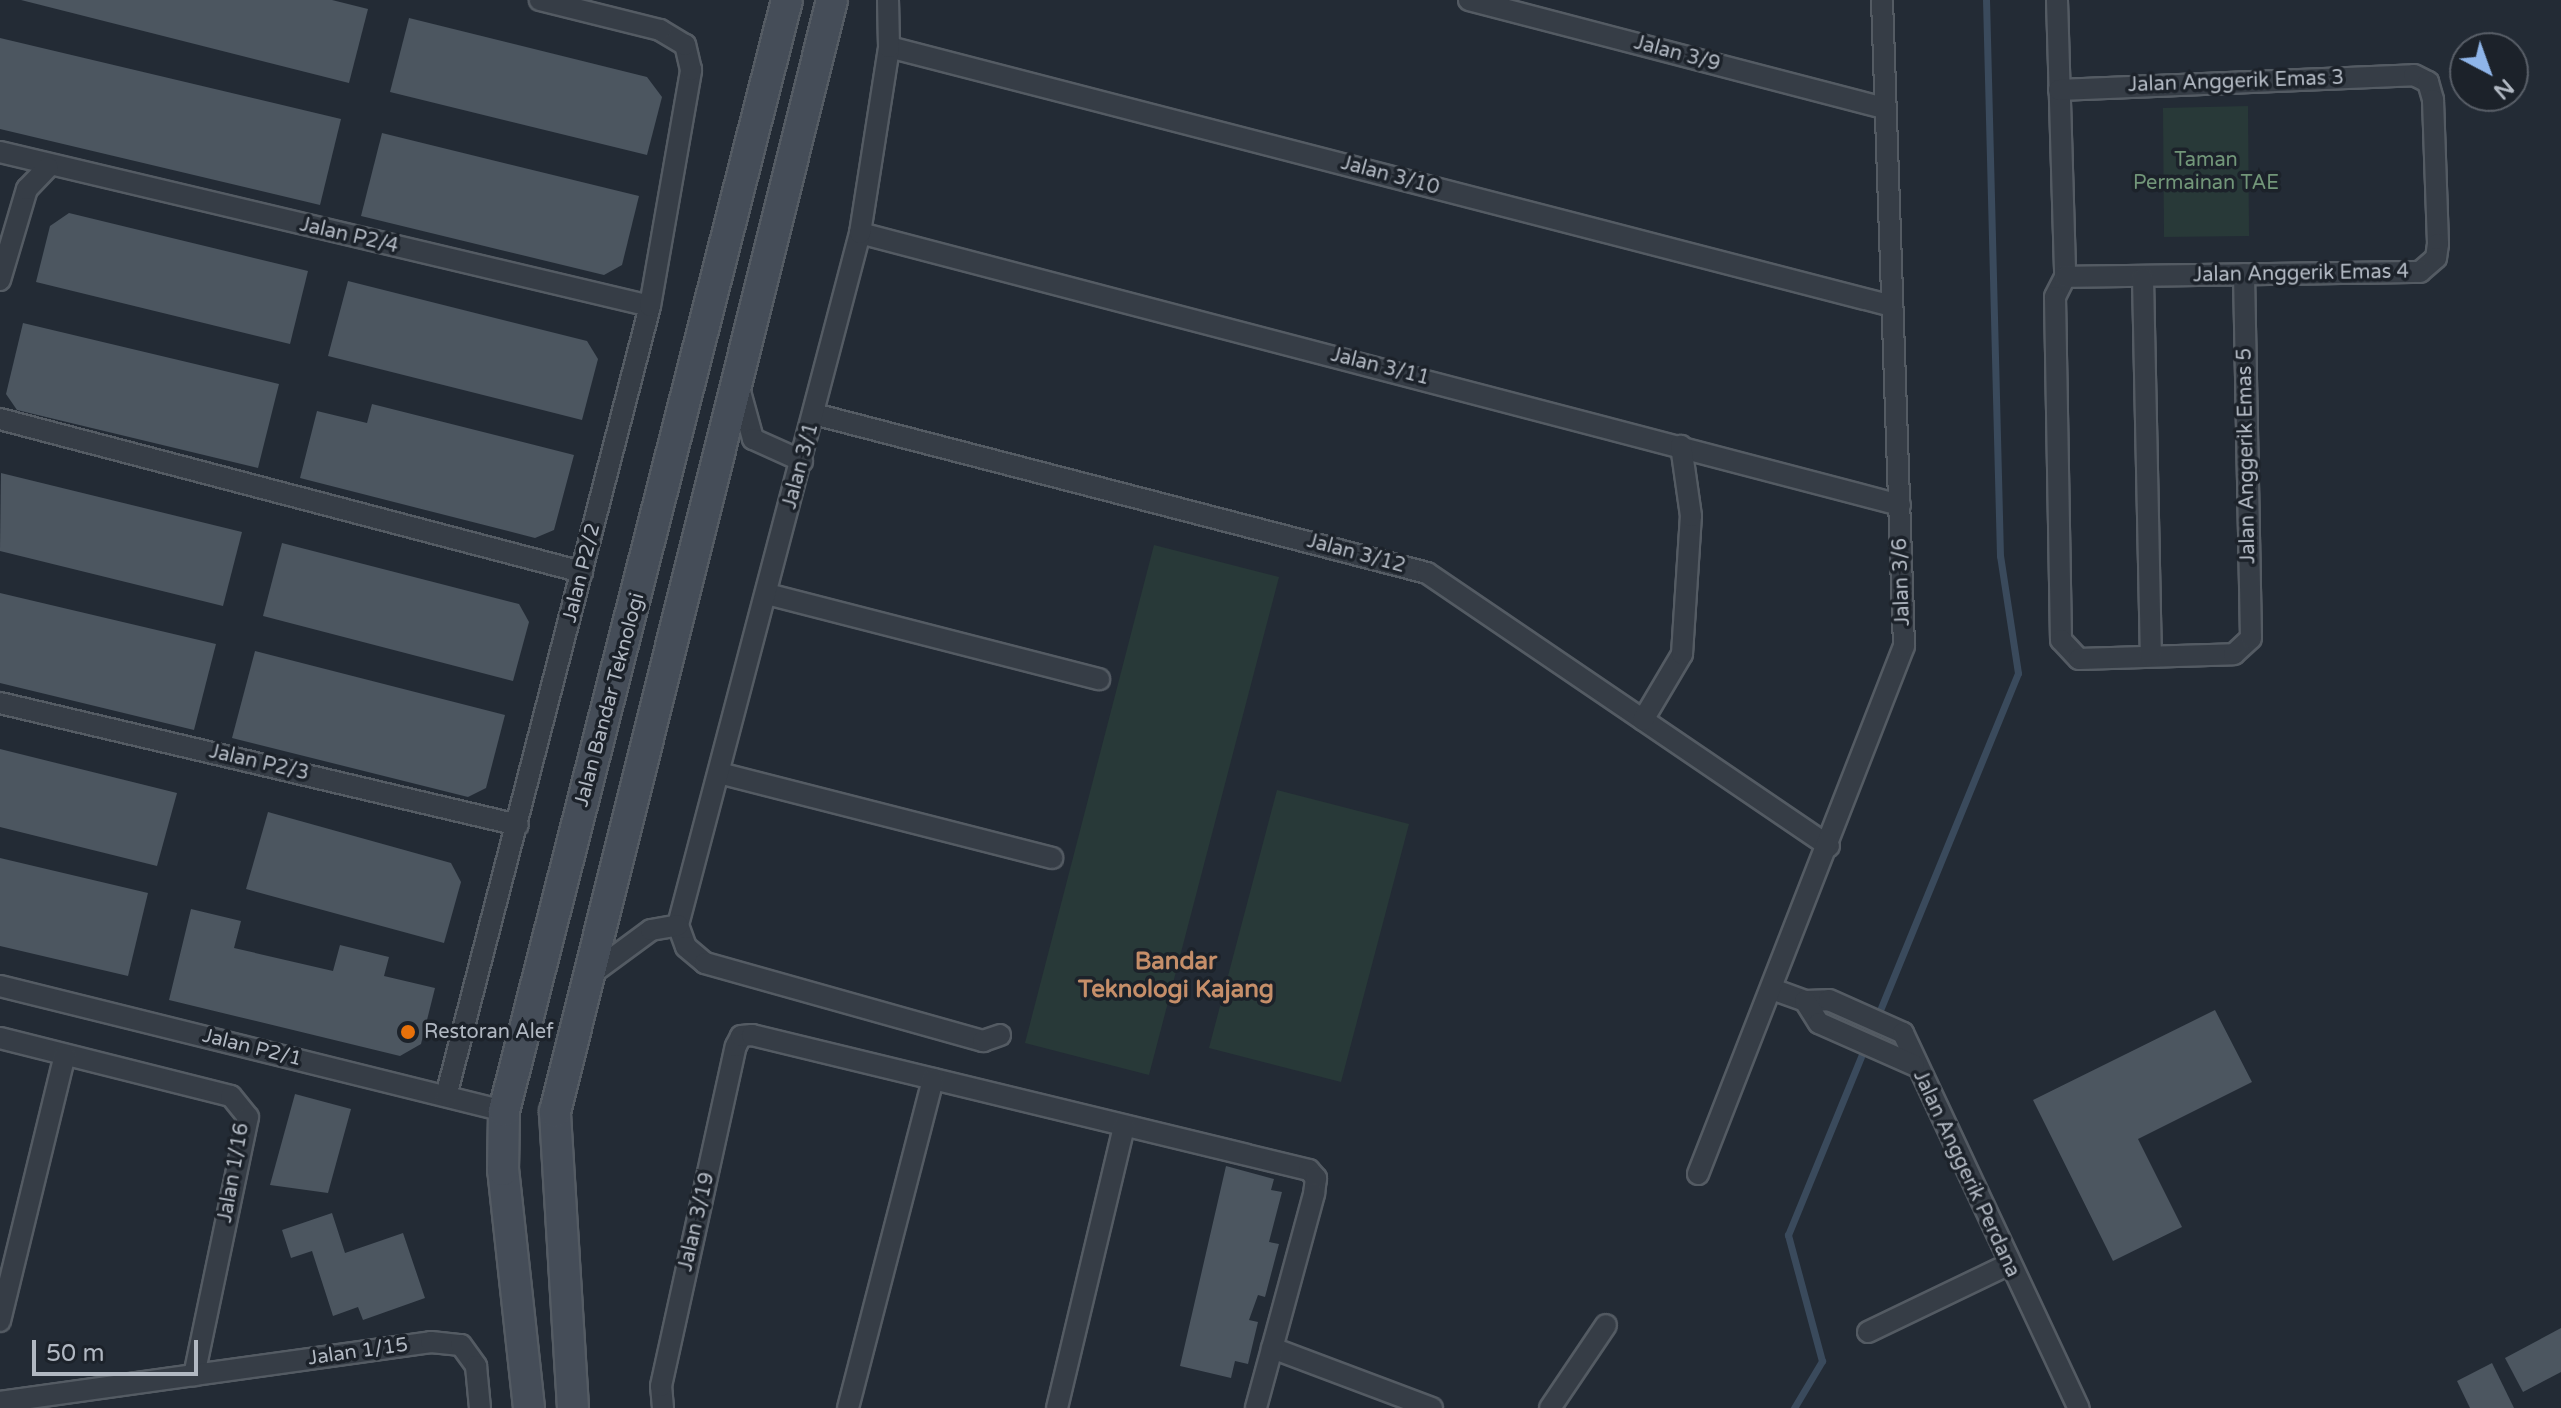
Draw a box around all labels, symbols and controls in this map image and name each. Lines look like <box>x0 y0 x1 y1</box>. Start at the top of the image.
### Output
street label: Jalan 3/9 <box>1631 31 1723 77</box>
north arrow <box>2449 32 2529 112</box>
street label: Jalan Anggerik Emas 3 <box>2128 66 2344 98</box>
text: N <box>2488 73 2519 104</box>
park label: Taman Permainan TAE <box>2133 148 2279 195</box>
street label: Jalan 3/10 <box>1338 151 1442 201</box>
street label: Jalan P2/4 <box>297 213 401 259</box>
street label: Jalan Anggerik Emas 4 <box>2193 260 2409 288</box>
street label: Jalan 3/11 <box>1328 343 1432 391</box>
street label: Jalan Anggerik Emas 5 <box>2233 348 2261 564</box>
street label: Jalan 3/1 <box>778 420 824 512</box>
street label: Jalan P2/2 <box>558 521 606 625</box>
street label: Jalan 3/12 <box>1304 529 1408 579</box>
street label: Jalan 3/6 <box>1888 538 1916 626</box>
street label: Jalan Bandar Teknologi <box>570 590 650 810</box>
street label: Jalan P2/3 <box>207 740 311 786</box>
district label: Bandar Teknologi Kajang <box>1078 948 1274 1004</box>
place label: Restoran Alef <box>424 1020 554 1044</box>
marker: Restoran Alef <box>399 1023 417 1041</box>
street label: Jalan P2/1 <box>200 1024 304 1072</box>
street label: Jalan Anggerik Perdana <box>1907 1067 2025 1281</box>
street label: Jalan 1/16 <box>213 1121 255 1225</box>
street label: Jalan 3/19 <box>674 1170 720 1274</box>
scale bar <box>36 1324 202 1374</box>
street label: Jalan 1/15 <box>306 1333 410 1371</box>
text: 50 m <box>46 1339 104 1368</box>

